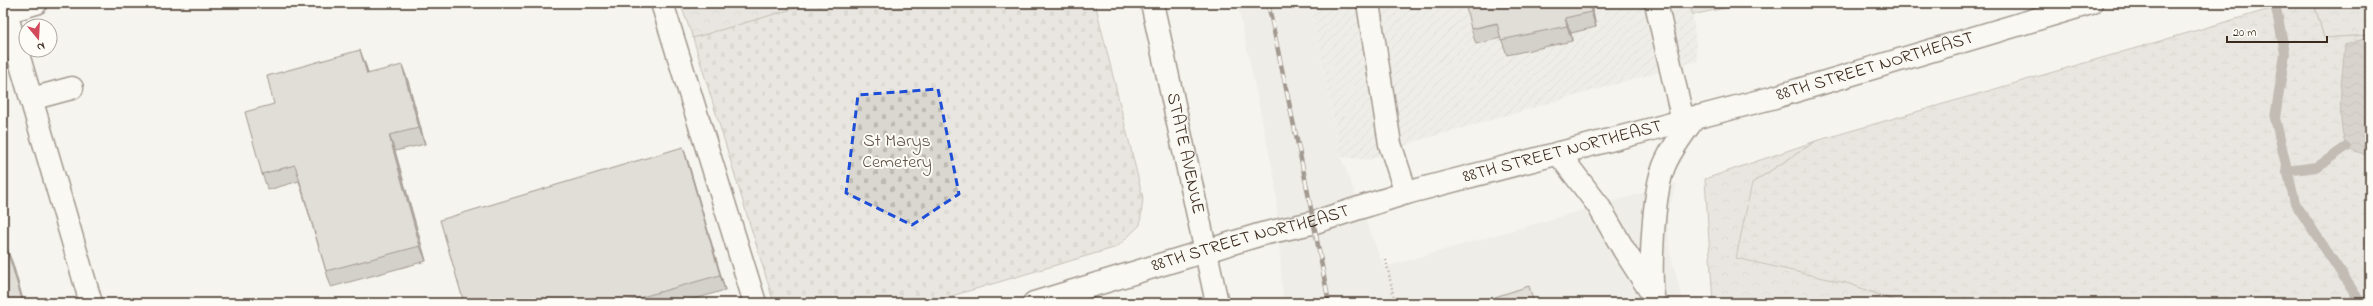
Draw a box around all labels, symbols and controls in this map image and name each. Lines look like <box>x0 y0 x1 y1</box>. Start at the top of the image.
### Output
north arrow <box>18 18 58 58</box>
scale bar <box>2227 18 2327 44</box>
text: 20 m <box>2233 24 2256 42</box>
street label: 88TH STREET NORTHEAST <box>1773 25 1977 109</box>
text: N <box>35 38 47 55</box>
street label: STATE AVENUE <box>1159 90 1210 217</box>
street label: 88TH STREET NORTHEAST <box>1460 114 1665 191</box>
park label: St Marys Cemetery <box>862 129 932 176</box>
street label: 88TH STREET NORTHEAST <box>1148 199 1353 280</box>

